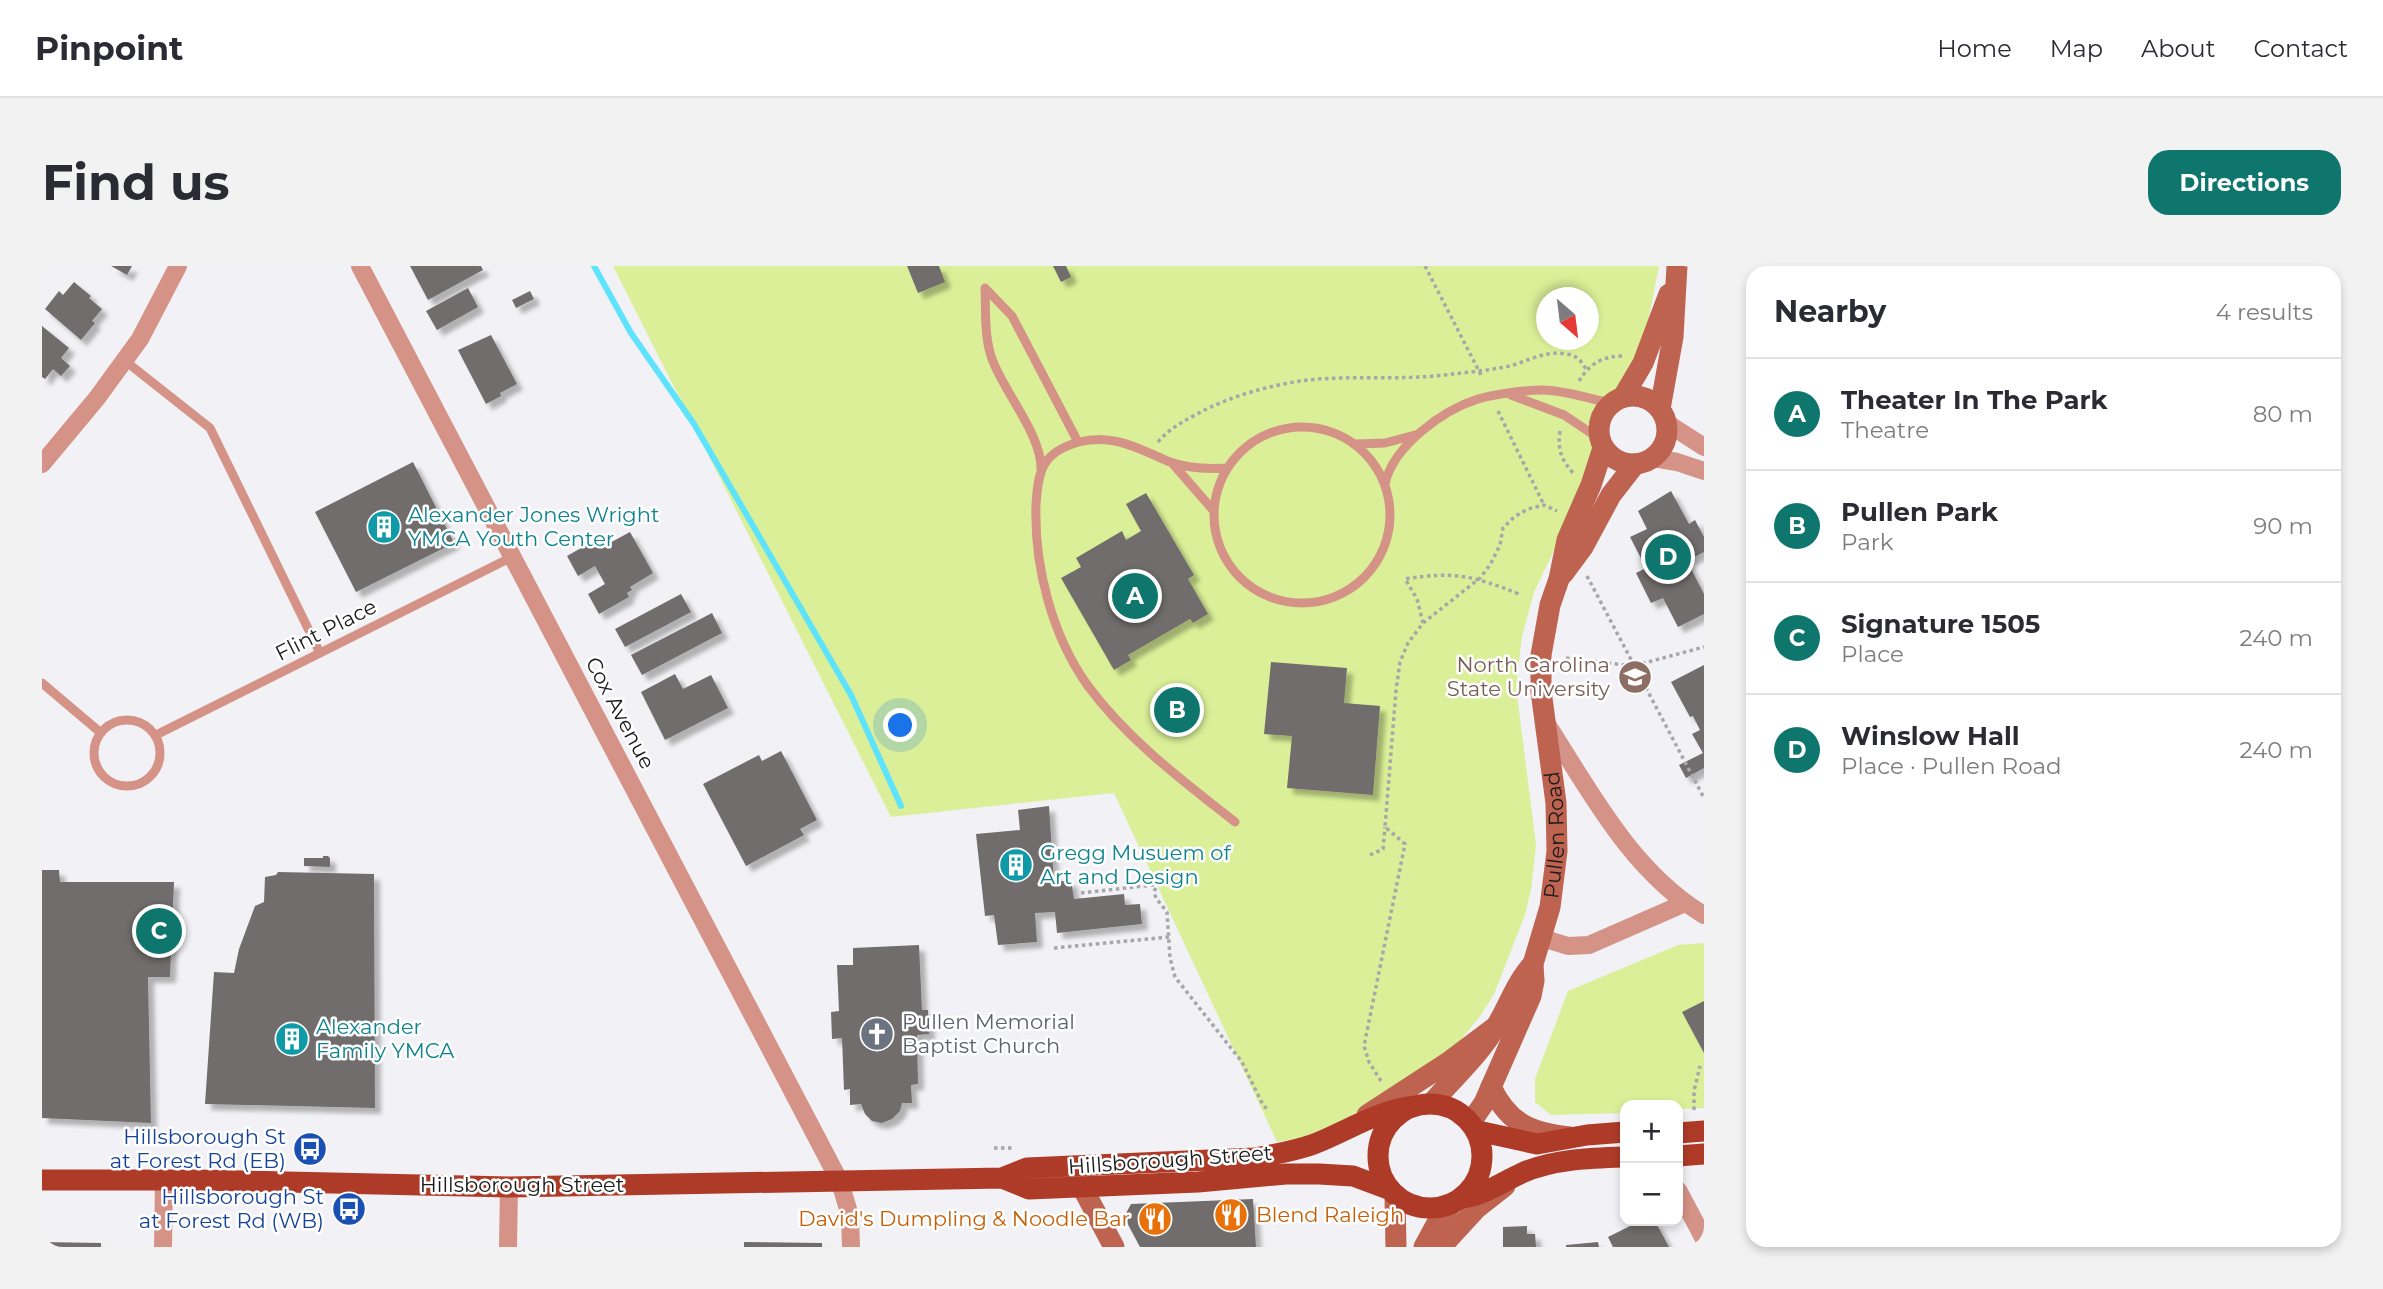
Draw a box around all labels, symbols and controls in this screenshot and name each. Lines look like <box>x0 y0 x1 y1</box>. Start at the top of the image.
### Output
text: Pinpoint <box>35 28 183 68</box>
text: Home <box>1937 34 2012 63</box>
text: Map <box>2050 34 2103 63</box>
text: About <box>2141 34 2215 63</box>
text: Contact <box>2253 34 2348 63</box>
button: Directions <box>2148 150 2341 215</box>
text: Find us <box>42 153 230 212</box>
north arrow <box>1536 287 1599 350</box>
text: Nearby <box>1774 293 1886 330</box>
text: 4 results <box>2216 298 2313 326</box>
text: Theater In The Park <box>1841 384 2108 416</box>
text: A <box>1788 400 1806 428</box>
text: 80 m <box>2253 400 2313 428</box>
text: Theatre <box>1841 416 1929 444</box>
text: Pullen Park <box>1841 496 1998 528</box>
place label: Alexander Jones Wright YMCA Youth Center <box>408 502 659 551</box>
building icon: Alexander Jones Wright YMCA Youth Center <box>365 508 403 546</box>
text: B <box>1788 512 1806 540</box>
text: 90 m <box>2253 512 2313 540</box>
text: Park <box>1841 528 1894 556</box>
pin: D <box>1645 531 1691 583</box>
pin: A <box>1112 570 1158 622</box>
street label: Flint Place <box>271 593 381 666</box>
text: Signature 1505 <box>1841 608 2040 640</box>
text: C <box>1789 624 1805 652</box>
text: 240 m <box>2240 624 2313 652</box>
text: Place <box>1841 640 1904 668</box>
place label: North Carolina State University <box>1447 652 1611 701</box>
street label: Cox Avenue <box>580 653 660 773</box>
school or university icon: North Carolina State University <box>1616 658 1654 696</box>
pin: B <box>1154 684 1200 736</box>
your location <box>883 708 917 742</box>
text: Winslow Hall <box>1841 720 2020 752</box>
text: D <box>1788 736 1807 764</box>
text: 240 m <box>2240 736 2313 764</box>
text: Place · Pullen Road <box>1841 752 2062 780</box>
street label: Pullen Road <box>1538 770 1570 900</box>
place label: Gregg Musuem of Art and Design <box>1040 840 1232 889</box>
building icon: Gregg Musuem of Art and Design <box>997 846 1035 884</box>
pin: C <box>136 905 182 957</box>
place label: Pullen Memorial Baptist Church <box>902 1009 1075 1058</box>
place label: Alexander Family YMCA <box>316 1014 455 1063</box>
church icon: Pullen Memorial Baptist Church <box>858 1015 896 1053</box>
building icon: Alexander Family YMCA <box>273 1020 311 1058</box>
map controls <box>1620 1100 1683 1226</box>
button: + <box>1620 1100 1683 1163</box>
place label: Hillsborough St at Forest Rd (EB) <box>110 1124 286 1173</box>
bus stop icon: Hillsborough St at Forest Rd (EB) <box>291 1130 329 1168</box>
street label: Hillsborough Street <box>1067 1140 1273 1179</box>
button: − <box>1620 1163 1683 1226</box>
street label: Hillsborough Street <box>420 1172 624 1197</box>
place label: Hillsborough St at Forest Rd (WB) <box>139 1184 324 1233</box>
bus stop icon: Hillsborough St at Forest Rd (WB) <box>330 1190 368 1228</box>
restaurant icon: Blend Raleigh <box>1212 1196 1250 1234</box>
restaurant icon: David's Dumpling & Noodle Bar <box>1136 1200 1174 1238</box>
place label: Blend Raleigh <box>1256 1202 1404 1227</box>
place label: David's Dumpling & Noodle Bar <box>798 1206 1130 1231</box>

